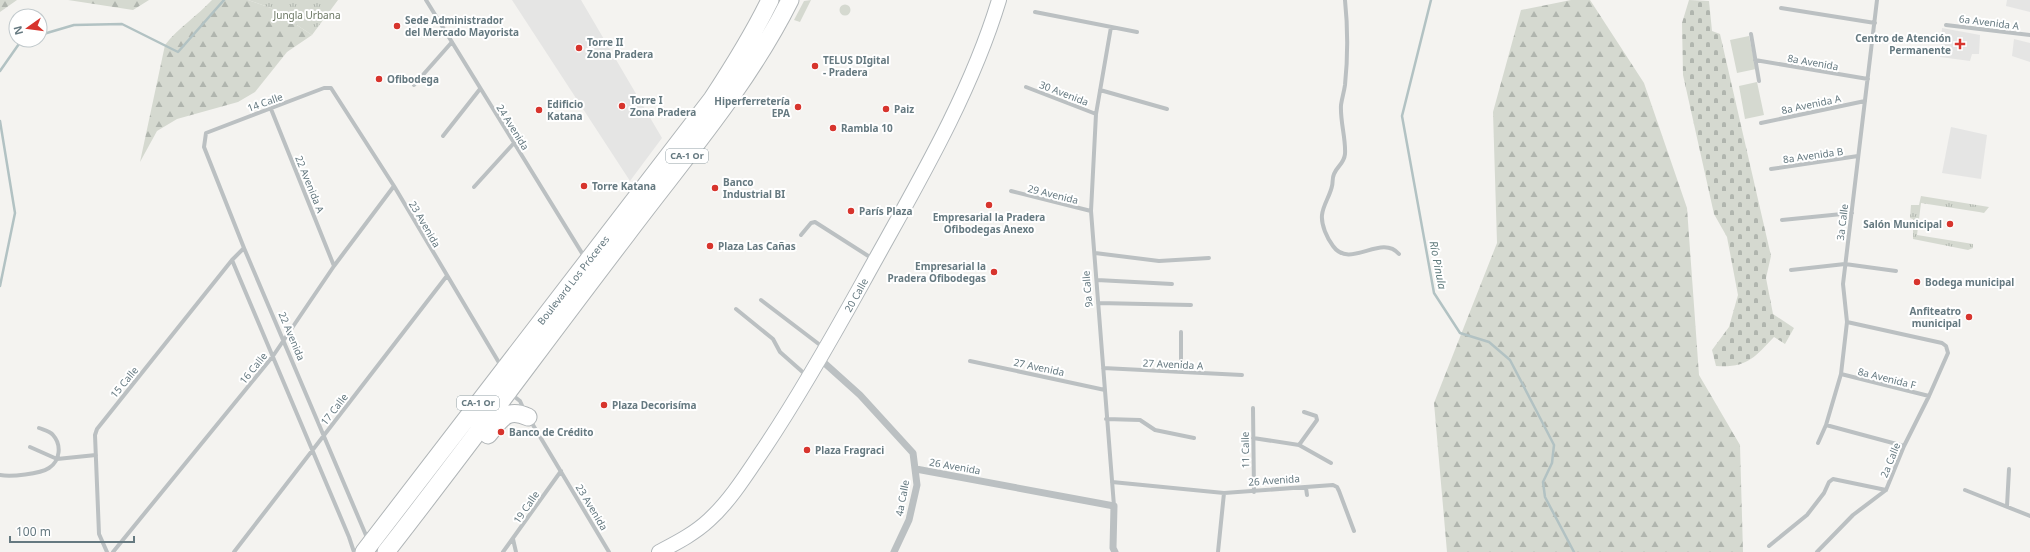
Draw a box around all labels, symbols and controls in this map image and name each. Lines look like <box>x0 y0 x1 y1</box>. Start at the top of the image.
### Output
north arrow <box>8 8 48 48</box>
park label: Jungla Urbana <box>272 8 341 22</box>
street label: 6a Avenida A <box>1958 11 2021 33</box>
place label: Sede Administrador del Mercado Mayorista <box>405 13 519 39</box>
marker: Sede Administrador del Mercado Mayorista <box>392 21 402 31</box>
text: N <box>9 24 26 37</box>
place label: Centro de Atención Permanente <box>1855 31 1951 57</box>
place label: Torre II Zona Pradera <box>587 35 653 61</box>
marker: Centro de Atención Permanente <box>1954 38 1966 50</box>
marker: Torre II Zona Pradera <box>574 43 584 53</box>
street label: 8a Avenida <box>1786 51 1840 73</box>
place label: TELUS DIgital - Pradera <box>823 53 889 79</box>
marker: TELUS DIgital - Pradera <box>810 61 820 71</box>
place label: Ofibodega <box>387 72 439 86</box>
marker: Ofibodega <box>374 74 384 84</box>
street label: 30 Avenida <box>1037 77 1091 109</box>
street label: 14 Calle <box>245 89 285 115</box>
street label: 8a Avenida A <box>1780 91 1843 117</box>
place label: Torre I Zona Pradera <box>630 93 696 119</box>
place label: Hiperferretería EPA <box>714 94 790 120</box>
place label: Edificio Katana <box>547 97 583 123</box>
street label: 24 Avenida <box>493 101 533 153</box>
marker: Torre I Zona Pradera <box>617 101 627 111</box>
marker: Hiperferretería EPA <box>793 102 803 112</box>
place label: Paiz <box>894 102 914 116</box>
marker: Paiz <box>881 104 891 114</box>
marker: Edificio Katana <box>534 105 544 115</box>
place label: Rambla 10 <box>841 121 893 135</box>
marker: Rambla 10 <box>828 123 838 133</box>
street label: 8a Avenida B <box>1782 144 1844 166</box>
road number: CA-1 Or <box>666 149 708 163</box>
street label: 22 Avenida A <box>292 153 328 215</box>
place label: Banco Industrial BI <box>723 175 785 201</box>
place label: Torre Katana <box>592 179 656 193</box>
marker: Torre Katana <box>579 181 589 191</box>
street label: 29 Avenida <box>1026 181 1080 207</box>
marker: Banco Industrial BI <box>710 183 720 193</box>
street label: 23 Avenida <box>406 198 444 250</box>
marker: Empresarial la Pradera Ofibodegas Anexo <box>984 200 994 210</box>
street label: 3a Calle <box>1833 203 1851 241</box>
place label: París Plaza <box>859 204 912 218</box>
marker: París Plaza <box>846 206 856 216</box>
place label: Empresarial la Pradera Ofibodegas Anexo <box>933 210 1045 236</box>
place label: Salón Municipal <box>1863 217 1942 231</box>
marker: Salón Municipal <box>1945 219 1955 229</box>
street label: Boulevard Los Próceres <box>534 232 612 328</box>
place label: Plaza Las Cañas <box>718 239 796 253</box>
water label: Río Pinula <box>1426 239 1451 291</box>
marker: Plaza Las Cañas <box>705 241 715 251</box>
place label: Empresarial la Pradera Ofibodegas <box>887 259 986 285</box>
marker: Empresarial la Pradera Ofibodegas <box>989 267 999 277</box>
street label: 9a Calle <box>1078 270 1096 308</box>
street label: 20 Calle <box>841 275 871 314</box>
place label: Bodega municipal <box>1925 275 2014 289</box>
marker: Bodega municipal <box>1912 277 1922 287</box>
place label: Anfiteatro municipal <box>1910 304 1961 330</box>
street label: 22 Avenida <box>275 309 309 363</box>
marker: Anfiteatro municipal <box>1964 312 1974 322</box>
street label: 16 Calle <box>236 349 270 387</box>
street label: 27 Avenida <box>1012 355 1066 379</box>
street label: 27 Avenida A <box>1142 355 1204 373</box>
street label: 15 Calle <box>107 363 141 401</box>
street label: 8a Avenida F <box>1857 364 1917 392</box>
street label: 17 Calle <box>317 390 351 428</box>
road number: CA-1 Or <box>457 396 499 410</box>
place label: Plaza Decorisíma <box>612 398 697 412</box>
marker: Plaza Decorisíma <box>599 400 609 410</box>
place label: Banco de Crédito <box>509 425 594 439</box>
marker: Banco de Crédito <box>496 427 506 437</box>
street label: 11 Calle <box>1238 431 1252 469</box>
street label: 2a Calle <box>1877 440 1903 480</box>
place label: Plaza Fragraci <box>815 443 884 457</box>
marker: Plaza Fragraci <box>802 445 812 455</box>
street label: 26 Avenida <box>928 455 982 477</box>
street label: 26 Avenida <box>1248 471 1300 489</box>
street label: 4a Calle <box>892 478 912 517</box>
street label: 23 Avenida <box>573 481 611 533</box>
street label: 19 Calle <box>510 488 542 526</box>
scale bar <box>10 518 134 544</box>
text: 100 m <box>16 523 51 540</box>

